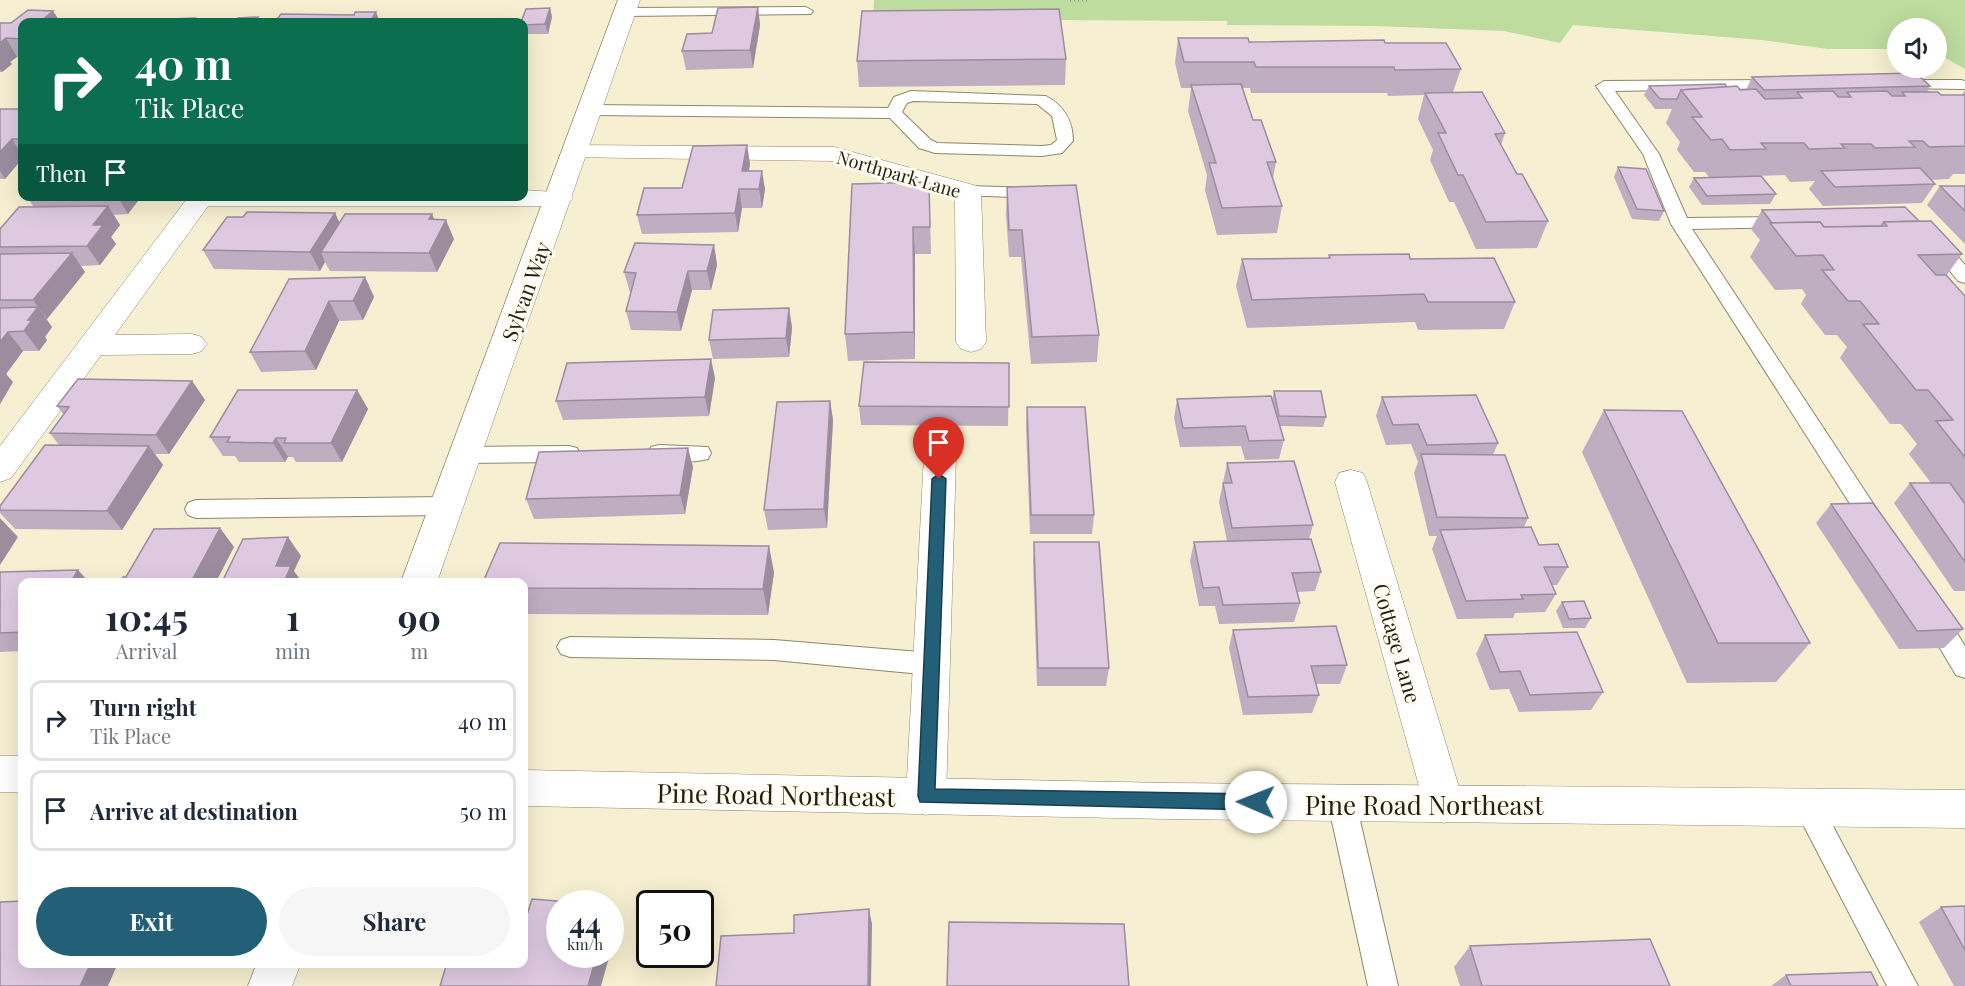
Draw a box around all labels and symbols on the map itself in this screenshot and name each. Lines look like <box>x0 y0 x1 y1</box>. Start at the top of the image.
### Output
street label: Northpark Lane <box>834 145 964 203</box>
street label: Sylvan Way <box>494 237 556 345</box>
pin <box>913 417 964 479</box>
street label: Cottage Lane <box>1368 580 1428 706</box>
position arrow <box>1224 770 1288 834</box>
street label: Pine Road Northeast <box>656 774 896 814</box>
street label: Pine Road Northeast <box>1305 787 1544 822</box>
speed limit sign: 50 <box>636 890 714 968</box>

